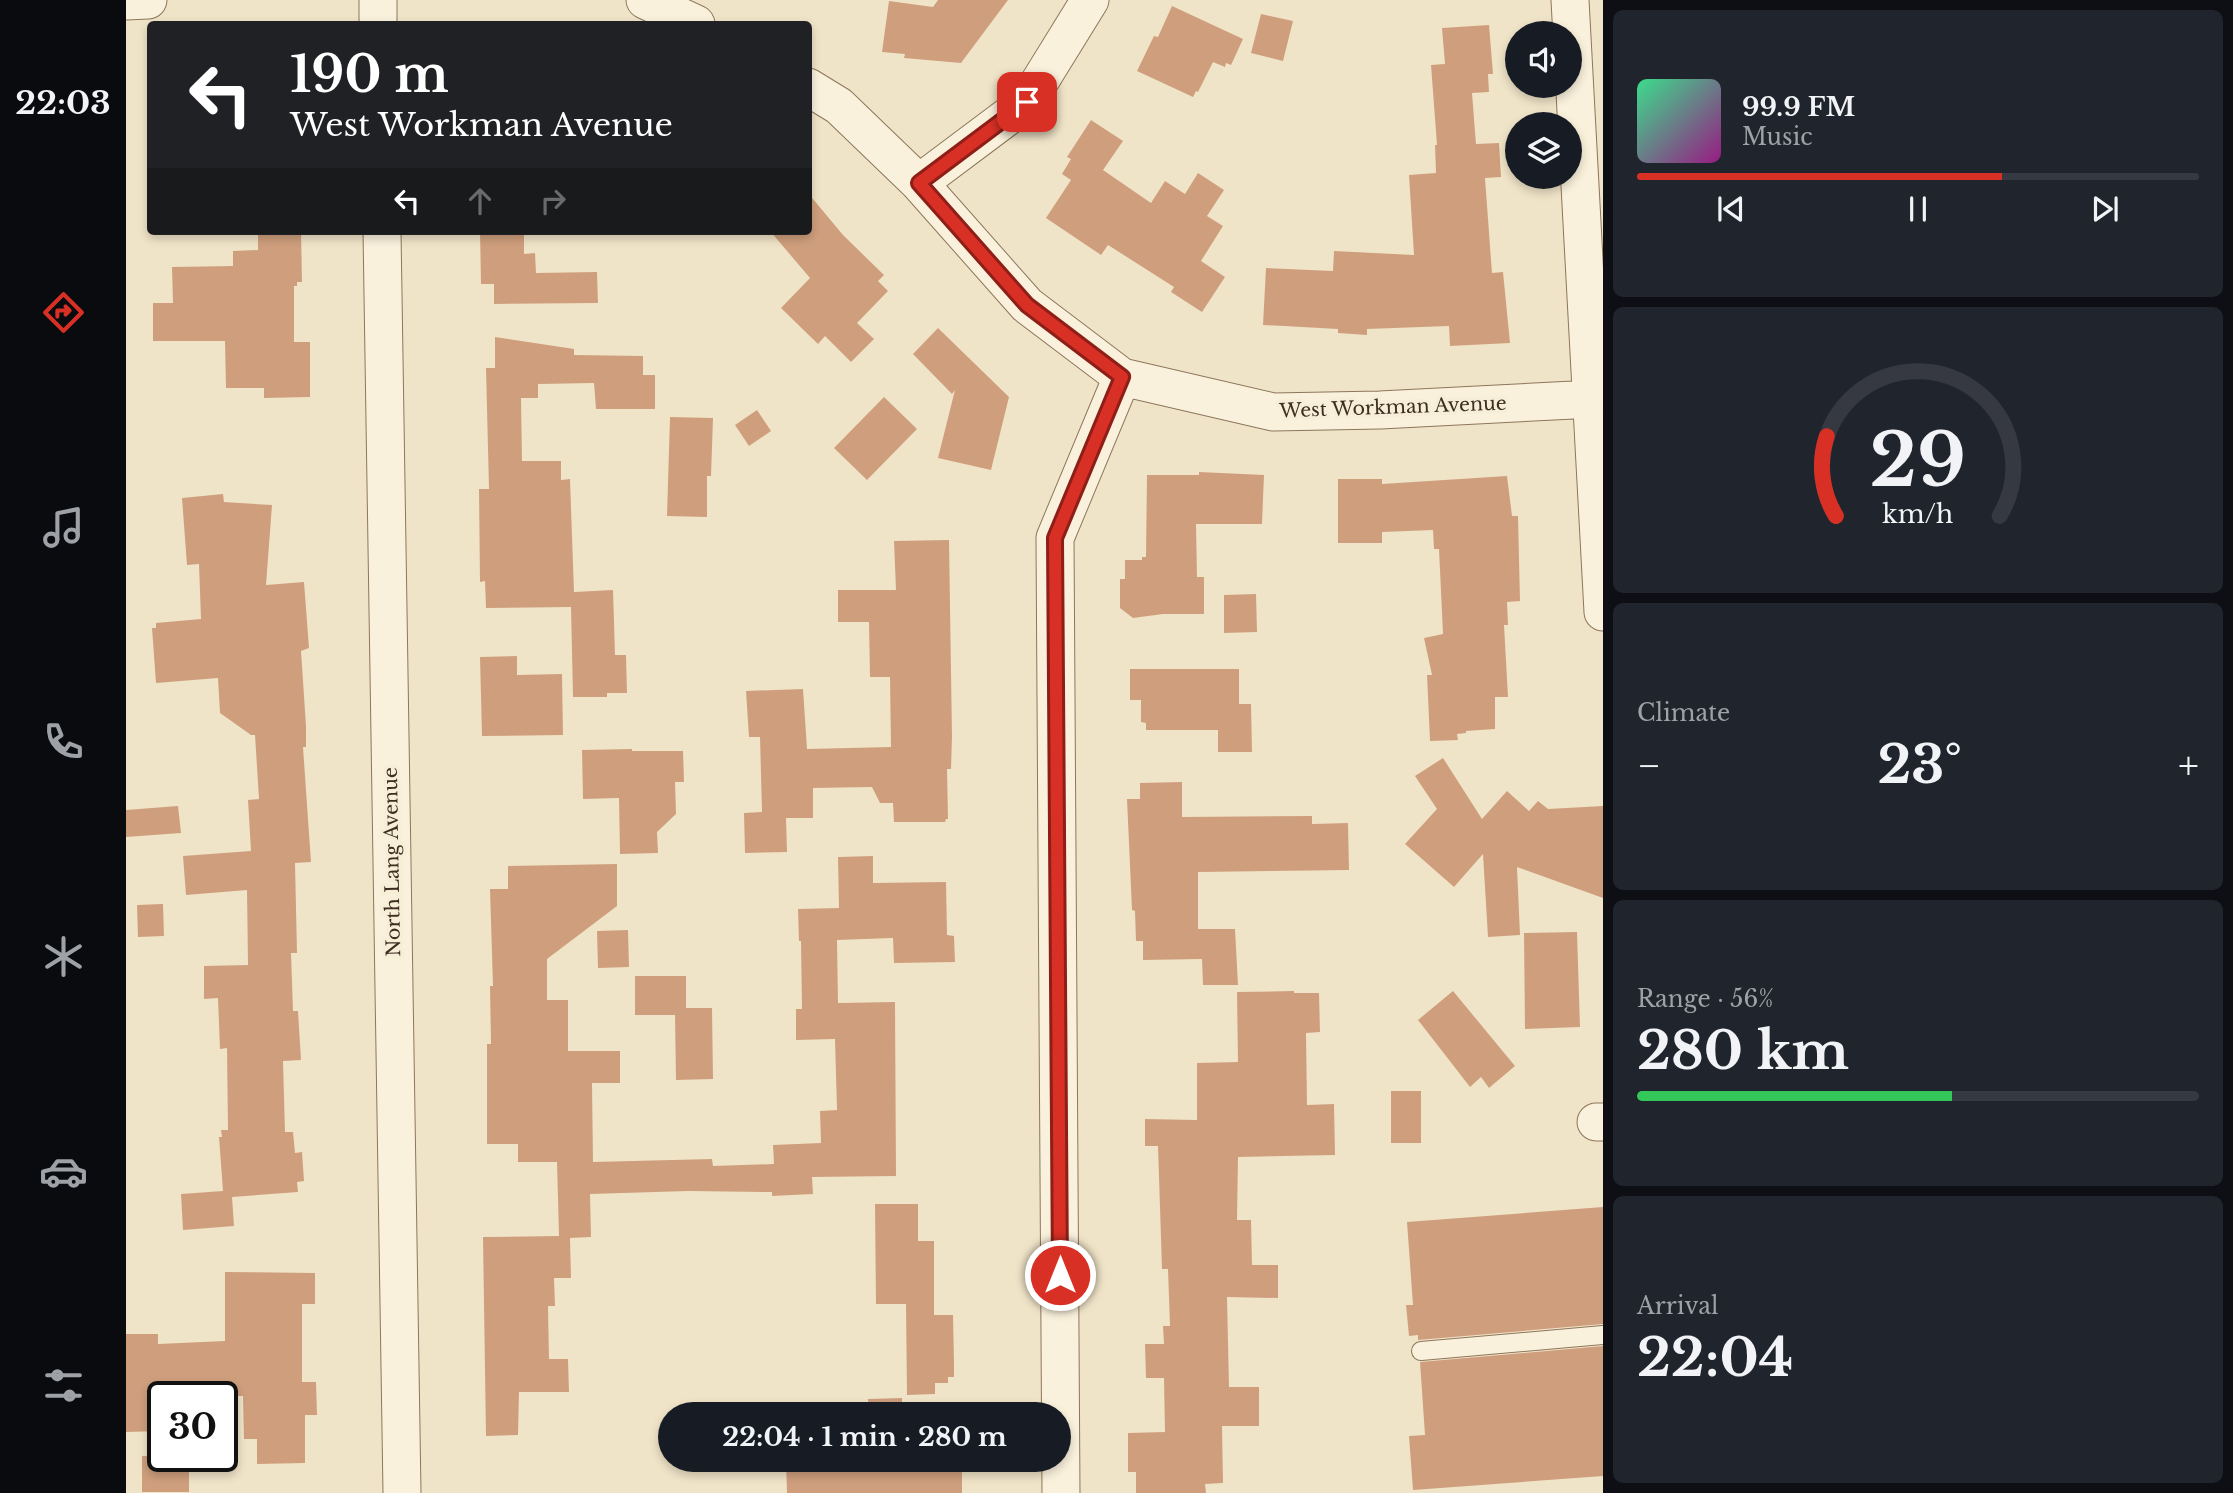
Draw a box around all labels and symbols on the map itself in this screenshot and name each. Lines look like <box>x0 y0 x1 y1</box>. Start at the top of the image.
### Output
pin <box>997 72 1057 132</box>
street label: West Workman Avenue <box>1278 392 1507 422</box>
street label: North Lang Avenue <box>379 767 405 957</box>
position arrow <box>1023 1238 1097 1312</box>
speed limit sign: 30 <box>147 1381 238 1472</box>

